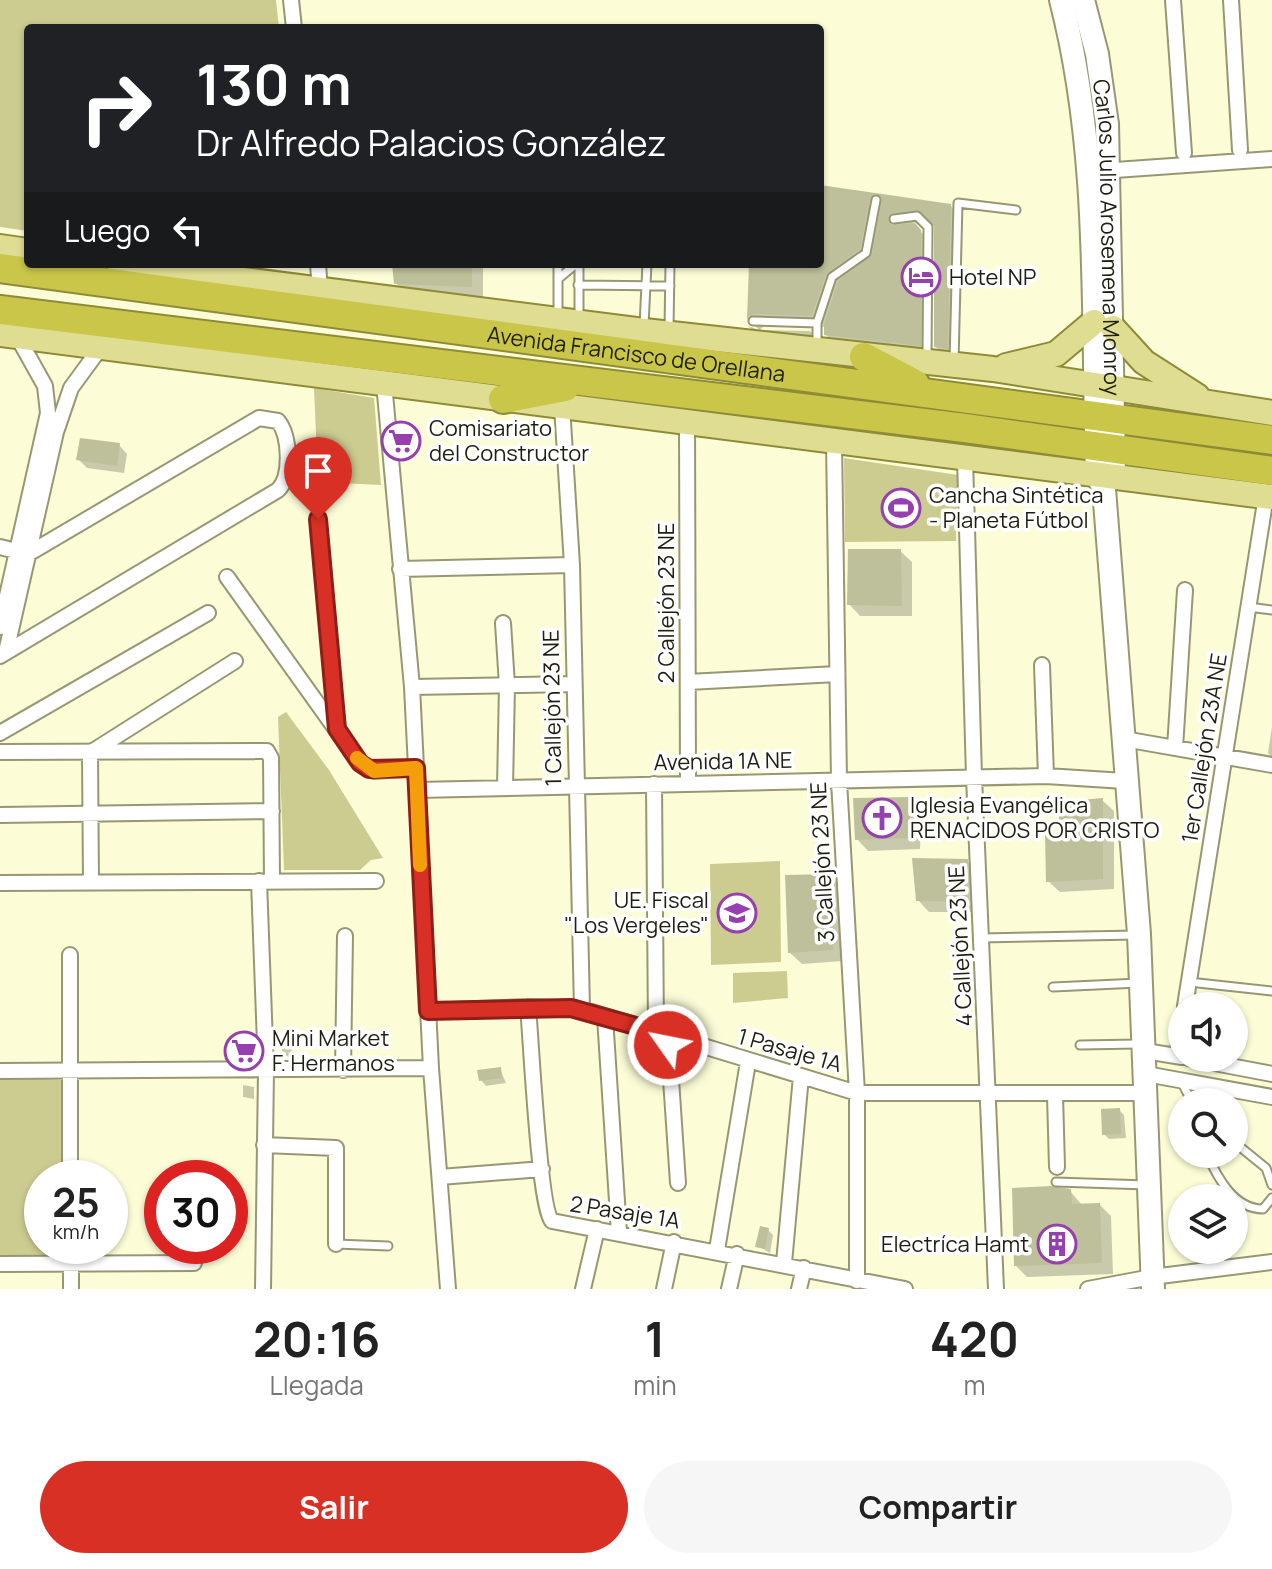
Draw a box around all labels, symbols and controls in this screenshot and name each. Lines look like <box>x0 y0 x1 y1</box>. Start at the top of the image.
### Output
text: 130 m <box>196 45 352 122</box>
icon: right <box>64 56 168 160</box>
street label: Carlos Julio Arosemena Monroy <box>1086 77 1128 397</box>
text: Dr Alfredo Palacios González <box>196 118 667 167</box>
icon: left <box>166 208 210 252</box>
text: Luego <box>64 210 150 251</box>
hotel icon: Hotel NP <box>900 256 942 298</box>
place label: Hotel NP <box>949 262 1036 292</box>
street label: Avenida Francisco de Orellana <box>485 319 787 389</box>
place label: Comisariato del Constructor <box>429 413 589 468</box>
supermarket icon: Comisariato del Constructor <box>380 420 422 462</box>
pin <box>284 437 352 519</box>
icon: arrive <box>296 449 340 493</box>
place label: Cancha Sintética - Planeta Fútbol <box>929 480 1104 535</box>
sports icon: Cancha Sintética - Planeta Fútbol <box>880 487 922 529</box>
street label: 2 Callejón 23 NE <box>651 523 681 683</box>
street label: 1 Callejón 23 NE <box>536 629 568 787</box>
street label: 1er Callejón 23A NE <box>1174 651 1234 845</box>
street label: Avenida 1A NE <box>653 745 793 777</box>
street label: 3 Callejón 23 NE <box>803 781 841 943</box>
place label: Iglesia Evangélica RENACIDOS POR CRISTO <box>910 790 1159 845</box>
church icon: Iglesia Evangélica RENACIDOS POR CRISTO <box>861 797 903 839</box>
street label: 4 Callejón 23 NE <box>941 865 979 1027</box>
place label: UE. Fiscal "Los Vergeles" <box>564 885 709 940</box>
school or university icon: UE. Fiscal "Los Vergeles" <box>716 892 758 934</box>
map controls <box>1168 992 1248 1264</box>
button: sound <box>1168 992 1248 1072</box>
position arrow <box>626 1003 710 1087</box>
street label: 1 Pasaje 1A <box>734 1021 846 1079</box>
place label: Mini Market F. Hermanos <box>272 1023 395 1078</box>
supermarket icon: Mini Market F. Hermanos <box>223 1030 265 1072</box>
button: search <box>1168 1088 1248 1168</box>
speed limit sign: 30 <box>144 1160 248 1264</box>
text: 25 <box>52 1174 100 1229</box>
button: layers <box>1168 1184 1248 1264</box>
street label: 2 Pasaje 1A <box>568 1189 682 1236</box>
text: km/h <box>53 1218 99 1245</box>
building icon: Electríca Hamt <box>1036 1223 1078 1265</box>
place label: Electríca Hamt <box>881 1229 1029 1259</box>
text: 20:16 <box>253 1306 380 1371</box>
text: 1 <box>645 1306 666 1371</box>
text: 420 <box>930 1306 1019 1371</box>
text: Llegada <box>270 1367 364 1403</box>
text: min <box>633 1367 677 1403</box>
text: m <box>963 1367 985 1403</box>
button: Salir <box>40 1461 628 1553</box>
button: Compartir <box>644 1461 1232 1553</box>

